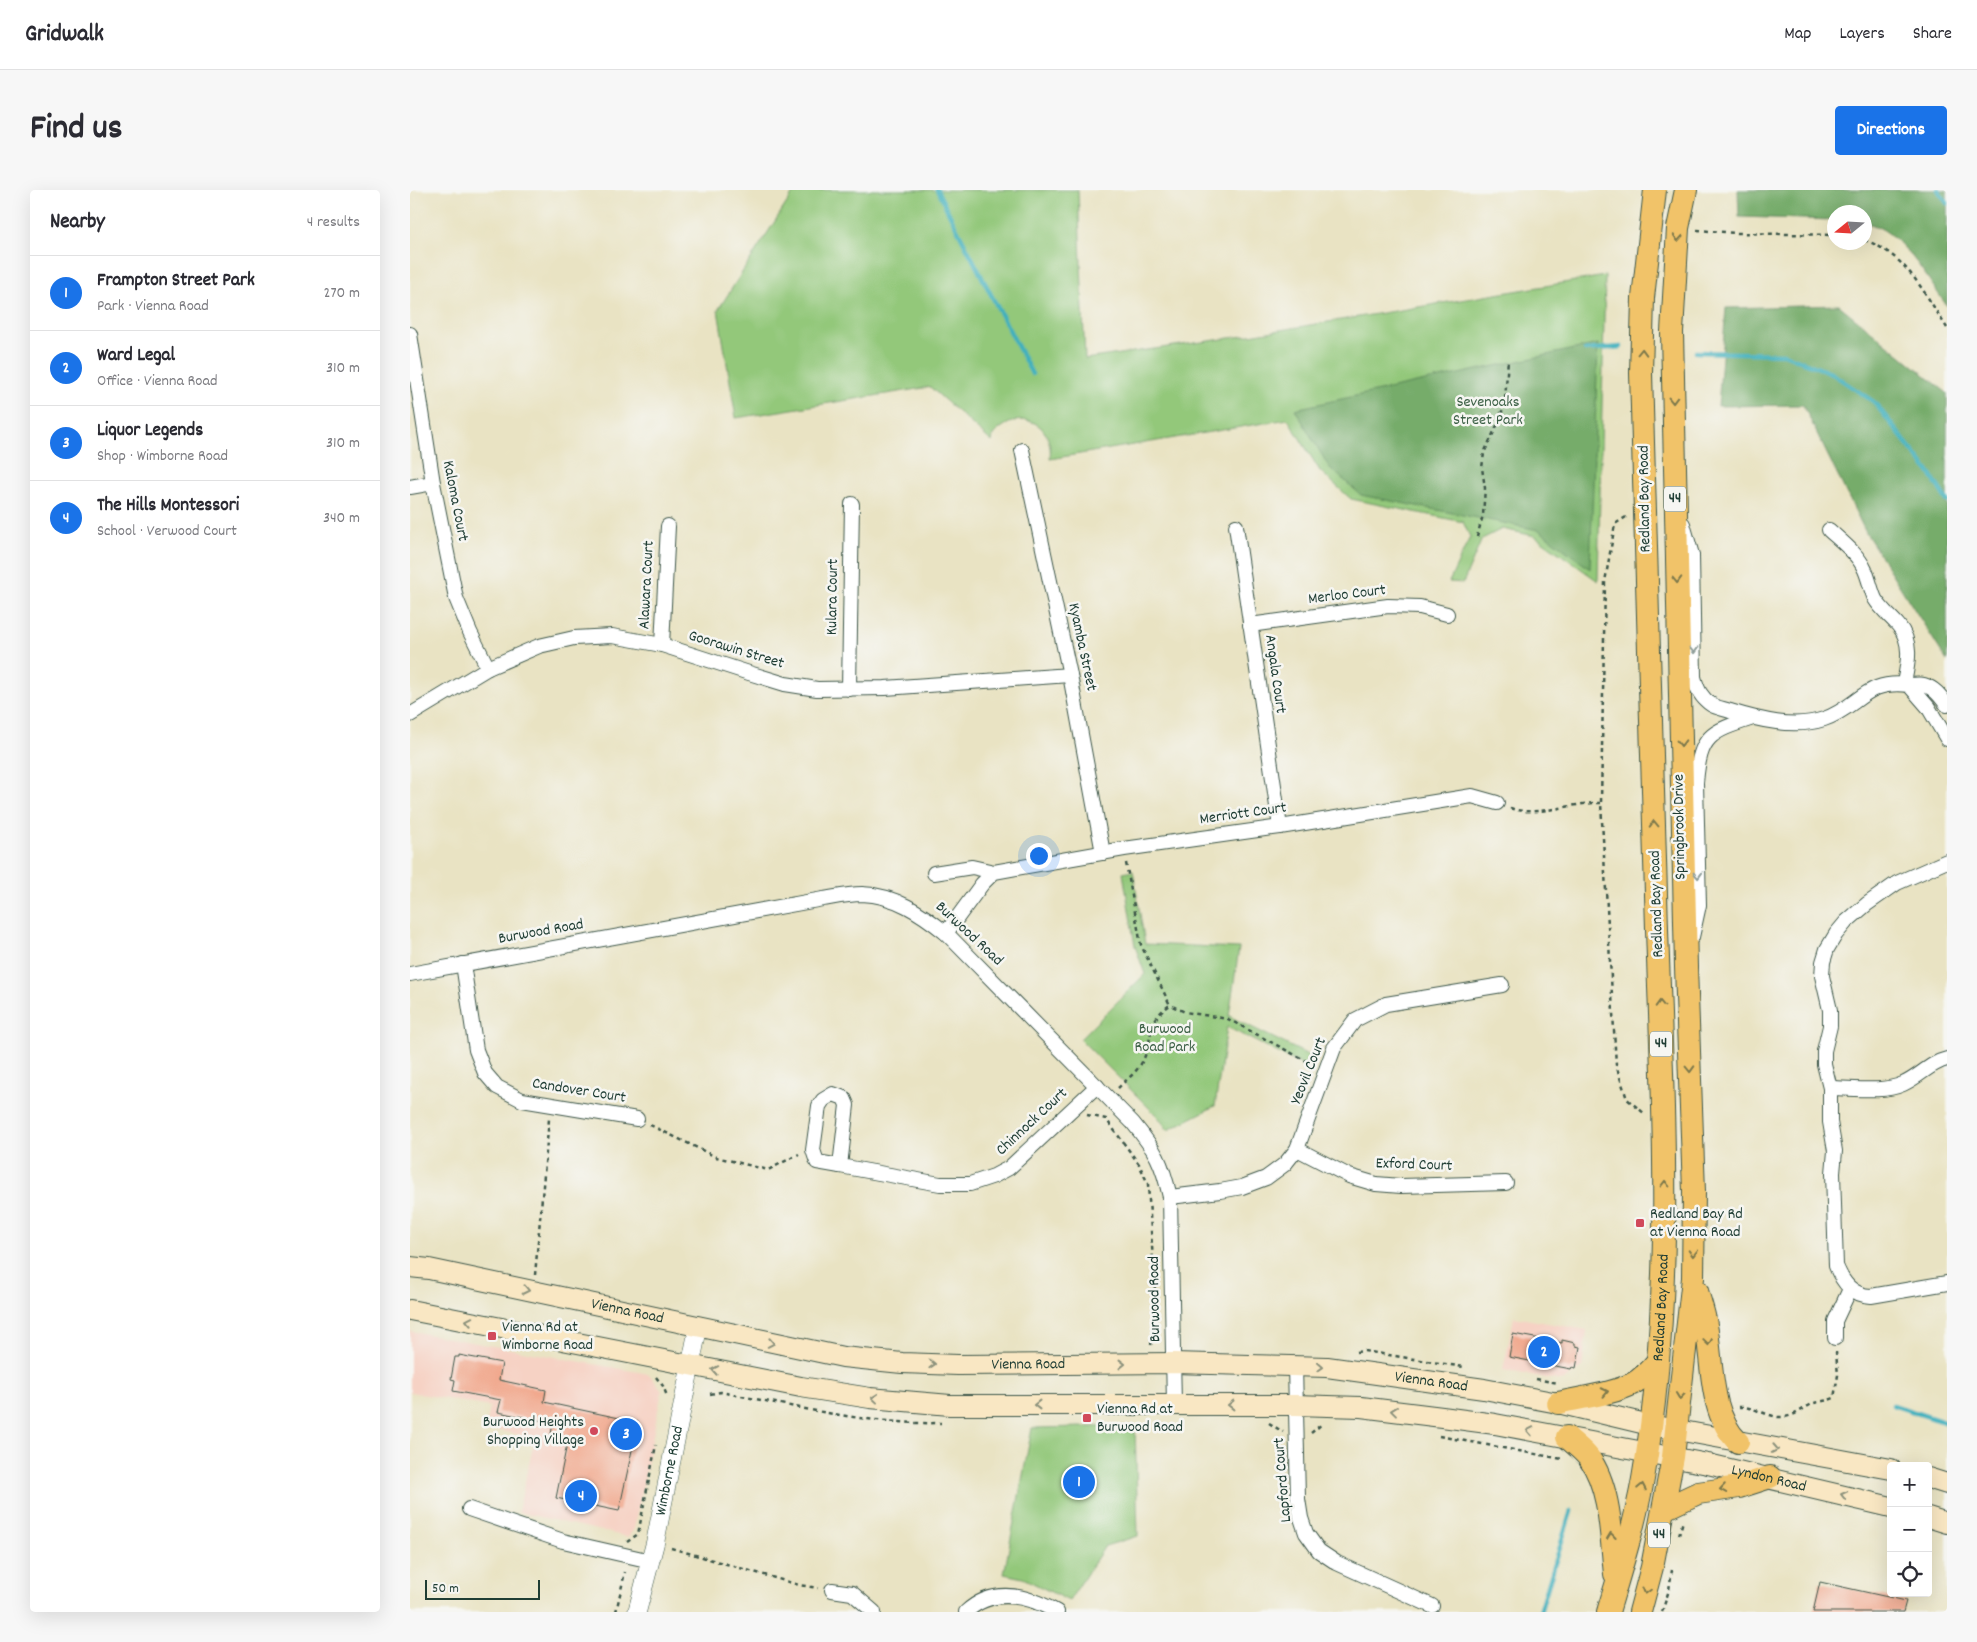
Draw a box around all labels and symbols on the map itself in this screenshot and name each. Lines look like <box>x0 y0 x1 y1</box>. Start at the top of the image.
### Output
north arrow <box>1827 205 1872 250</box>
one-way arrow <box>1672 234 1683 242</box>
one-way arrow <box>1637 348 1647 356</box>
park label: Sevenoaks Street Park <box>1453 391 1523 432</box>
one-way arrow <box>1668 397 1678 405</box>
street label: Redland Bay Road <box>1633 445 1657 553</box>
street label: Kaloma Court <box>436 459 474 543</box>
road number: 44 <box>1664 486 1686 512</box>
street label: Alawara Court <box>633 540 661 630</box>
street label: Kulara Court <box>821 558 845 635</box>
one-way arrow <box>1672 577 1683 585</box>
street label: Merloo Court <box>1307 579 1387 611</box>
street label: Kyamba Street <box>1061 601 1103 693</box>
street label: Goorawin Street <box>685 625 787 675</box>
street label: Angala Court <box>1258 633 1292 715</box>
one-way arrow <box>1689 646 1699 654</box>
one-way arrow <box>1676 739 1687 747</box>
street label: Springbrook Drive <box>1668 774 1692 880</box>
street label: Merriott Court <box>1198 797 1288 831</box>
one-way arrow <box>1649 820 1659 828</box>
your location <box>1026 843 1052 869</box>
street label: Redland Bay Road <box>1644 850 1670 958</box>
one-way arrow <box>1693 871 1703 879</box>
street label: Burwood Road <box>930 896 1008 972</box>
street label: Burwood Road <box>497 913 585 951</box>
one-way arrow <box>1655 1000 1665 1008</box>
park label: Burwood Road Park <box>1135 1018 1195 1059</box>
road number: 44 <box>1650 1032 1672 1056</box>
street label: Yeovil Court <box>1285 1034 1333 1108</box>
one-way arrow <box>1685 1065 1695 1073</box>
street label: Candover Court <box>531 1072 628 1110</box>
street label: Chinnock Court <box>991 1083 1073 1161</box>
street label: Exford Court <box>1375 1152 1453 1178</box>
one-way arrow <box>1660 1180 1670 1188</box>
place label: Redland Bay Rd at Vienna Road <box>1650 1203 1743 1244</box>
marker: Redland Bay Rd at Vienna Road <box>1634 1217 1646 1229</box>
one-way arrow <box>1688 1249 1698 1257</box>
street label: Redland Bay Road <box>1647 1254 1675 1362</box>
street label: Burwood Road <box>1143 1256 1167 1342</box>
one-way arrow <box>522 1284 531 1295</box>
street label: Vienna Road <box>589 1292 666 1330</box>
place label: Vienna Rd at Wimborne Road <box>502 1316 593 1357</box>
one-way arrow <box>465 1317 474 1327</box>
marker: Vienna Rd at Wimborne Road <box>486 1330 498 1342</box>
pin: 2 <box>1528 1333 1560 1371</box>
one-way arrow <box>766 1337 775 1347</box>
one-way arrow <box>1702 1339 1713 1347</box>
street label: Vienna Road <box>991 1353 1065 1376</box>
one-way arrow <box>928 1359 936 1369</box>
one-way arrow <box>1118 1359 1126 1369</box>
one-way arrow <box>1316 1361 1324 1372</box>
one-way arrow <box>710 1365 719 1375</box>
street label: Vienna Road <box>1393 1365 1469 1398</box>
one-way arrow <box>1601 1387 1610 1398</box>
one-way arrow <box>1675 1392 1686 1400</box>
one-way arrow <box>870 1393 878 1404</box>
place label: Vienna Rd at Burwood Road <box>1097 1398 1183 1439</box>
one-way arrow <box>1033 1400 1040 1410</box>
one-way arrow <box>1227 1400 1235 1410</box>
one-way arrow <box>1389 1406 1397 1417</box>
place label: Burwood Heights Shopping Village <box>483 1411 584 1452</box>
marker: Vienna Rd at Burwood Road <box>1081 1412 1093 1424</box>
pin: 3 <box>610 1415 642 1453</box>
street label: Wimborne Road <box>649 1424 690 1518</box>
marker: Burwood Heights Shopping Village <box>588 1425 600 1437</box>
one-way arrow <box>1526 1426 1535 1436</box>
street label: Lapford Court <box>1268 1437 1298 1523</box>
one-way arrow <box>1771 1444 1780 1454</box>
street label: Lyndon Road <box>1729 1458 1809 1498</box>
pin: 1 <box>1063 1463 1095 1501</box>
pin: 4 <box>565 1477 597 1515</box>
one-way arrow <box>1636 1482 1646 1491</box>
one-way arrow <box>1718 1484 1727 1494</box>
one-way arrow <box>1839 1490 1848 1501</box>
road number: 44 <box>1648 1522 1670 1548</box>
one-way arrow <box>1606 1532 1617 1540</box>
scale bar <box>425 1577 540 1600</box>
one-way arrow <box>1641 1586 1652 1595</box>

